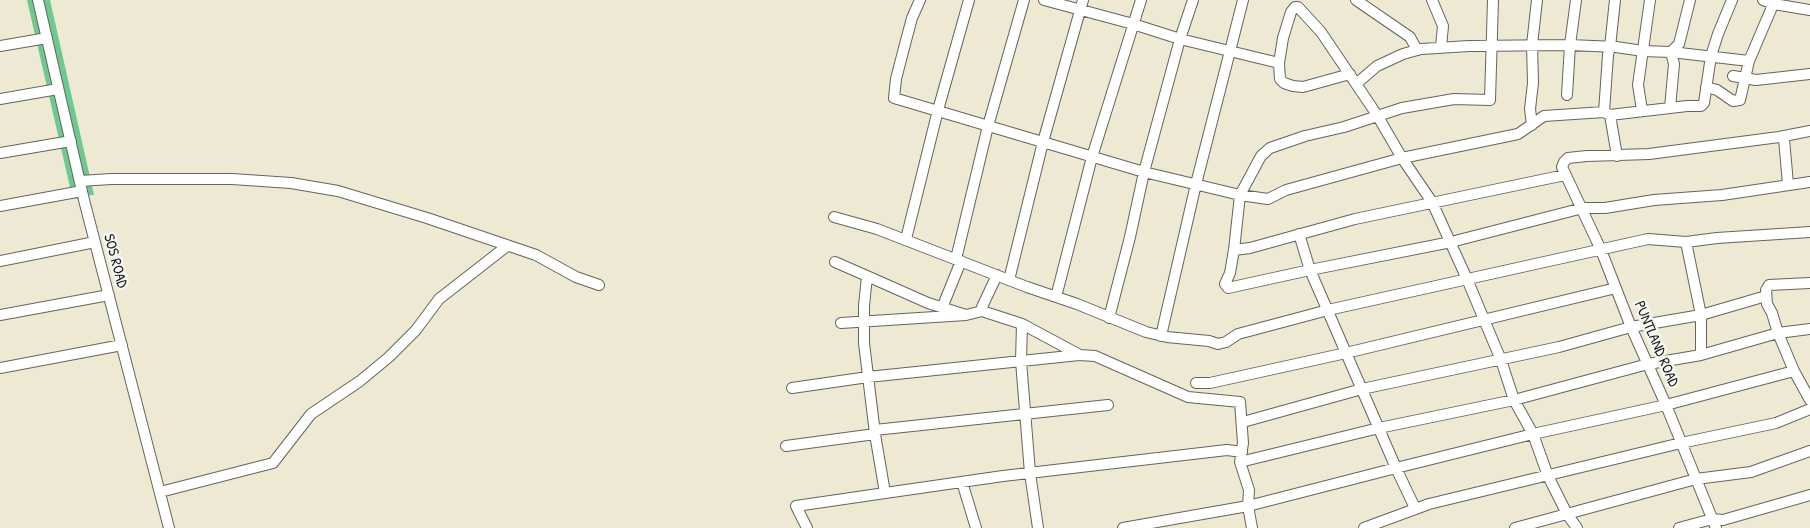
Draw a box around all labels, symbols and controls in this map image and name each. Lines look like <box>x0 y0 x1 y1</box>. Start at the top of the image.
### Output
street label: SOS ROAD <box>99 232 131 290</box>
street label: PUNTLAND ROAD <box>1630 298 1682 390</box>

